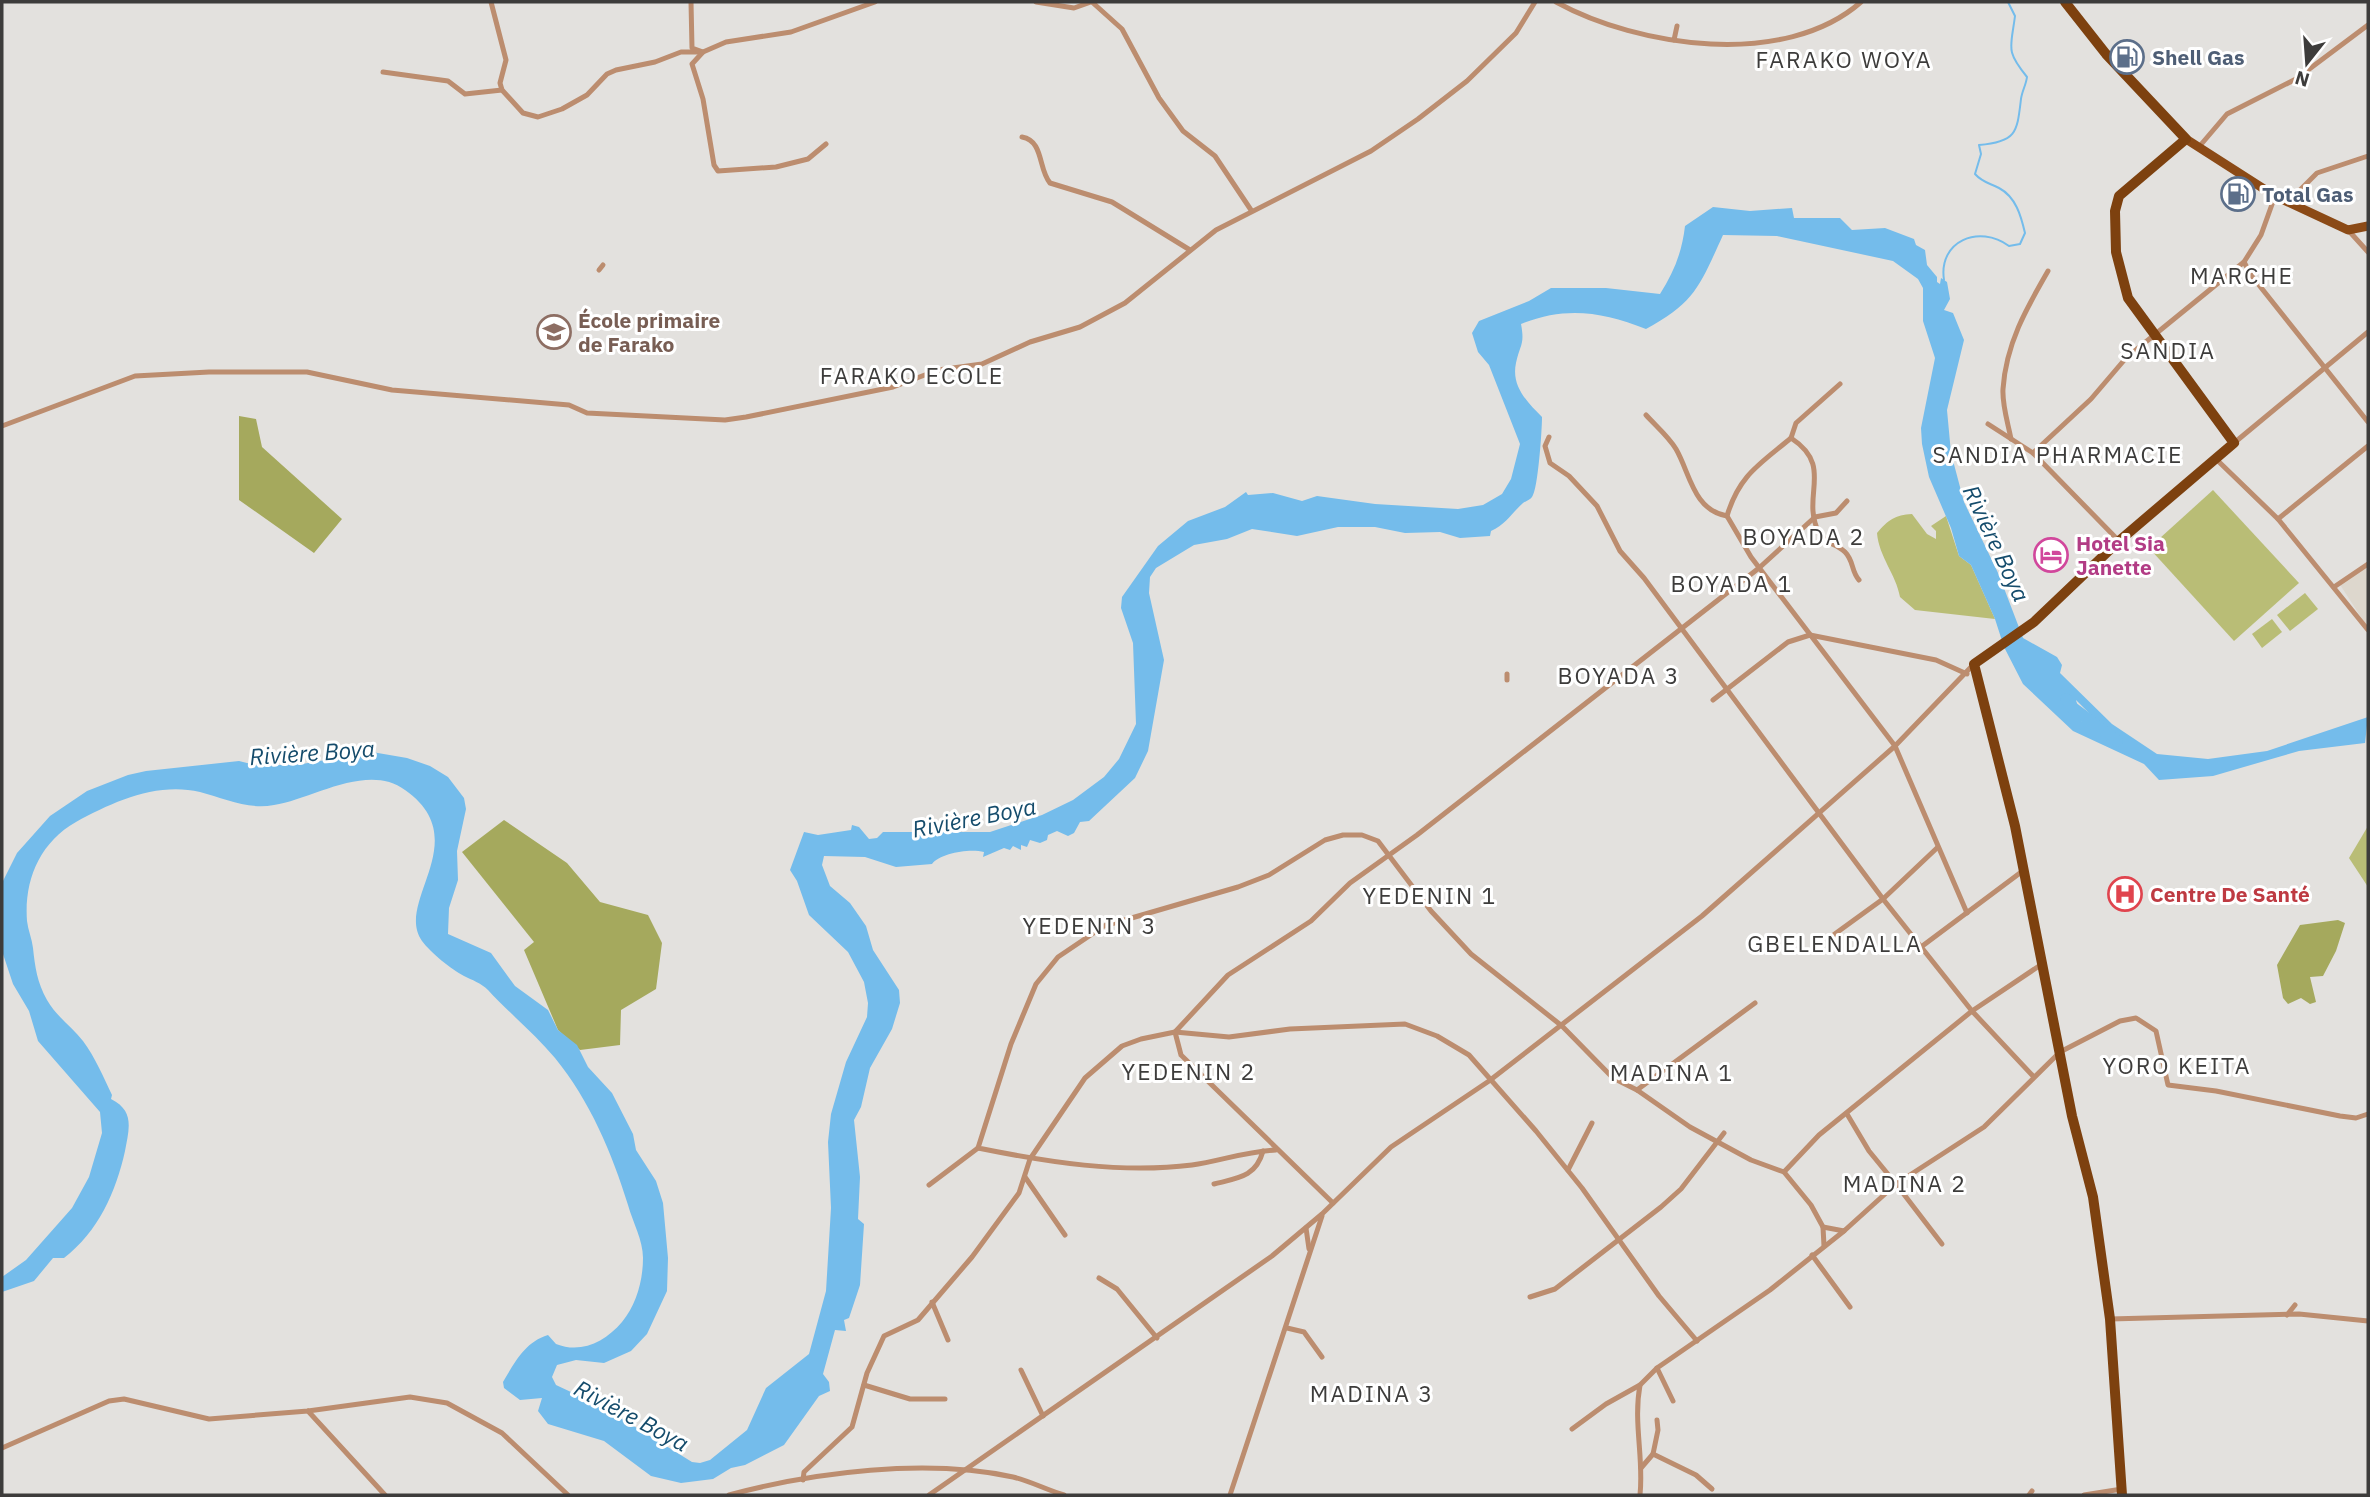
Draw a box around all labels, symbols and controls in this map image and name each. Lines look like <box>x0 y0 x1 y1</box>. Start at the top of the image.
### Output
north arrow <box>2272 28 2342 98</box>
fuel station icon: Shell Gas <box>2108 38 2146 76</box>
place label: Shell Gas <box>2152 43 2245 71</box>
district label: FARAKO WOYA <box>1756 44 1932 74</box>
text: N <box>2292 66 2312 93</box>
fuel station icon: Total Gas <box>2219 175 2257 213</box>
place label: Total Gas <box>2262 180 2354 208</box>
district label: MARCHE <box>2190 260 2294 290</box>
place label: École primaire de Farako <box>578 306 721 358</box>
school or university icon: École primaire de Farako <box>535 313 573 351</box>
district label: SANDIA <box>2120 335 2216 365</box>
district label: FARAKO ECOLE <box>820 360 1004 390</box>
district label: SANDIA PHARMACIE <box>1933 439 2183 469</box>
water label: Rivière Boya <box>1957 480 2037 606</box>
district label: BOYADA 2 <box>1743 521 1865 551</box>
place label: Hotel Sia Janette <box>2076 529 2165 581</box>
hotel icon: Hotel Sia Janette <box>2032 536 2070 574</box>
district label: BOYADA 1 <box>1671 568 1793 598</box>
district label: BOYADA 3 <box>1558 660 1680 690</box>
water label: Rivière Boya <box>248 733 376 771</box>
water label: Rivière Boya <box>909 790 1039 844</box>
hospital icon: Centre De Santé <box>2106 875 2144 913</box>
district label: YEDENIN 1 <box>1363 880 1497 910</box>
place label: Centre De Santé <box>2150 880 2310 908</box>
district label: YEDENIN 3 <box>1023 910 1157 940</box>
district label: GBELENDALLA <box>1747 928 1923 958</box>
district label: YORO KEITA <box>2103 1050 2251 1080</box>
district label: YEDENIN 2 <box>1122 1056 1256 1086</box>
district label: MADINA 1 <box>1610 1057 1734 1087</box>
district label: MADINA 2 <box>1843 1168 1967 1198</box>
water label: Rivière Boya <box>570 1372 694 1458</box>
district label: MADINA 3 <box>1310 1378 1434 1408</box>

